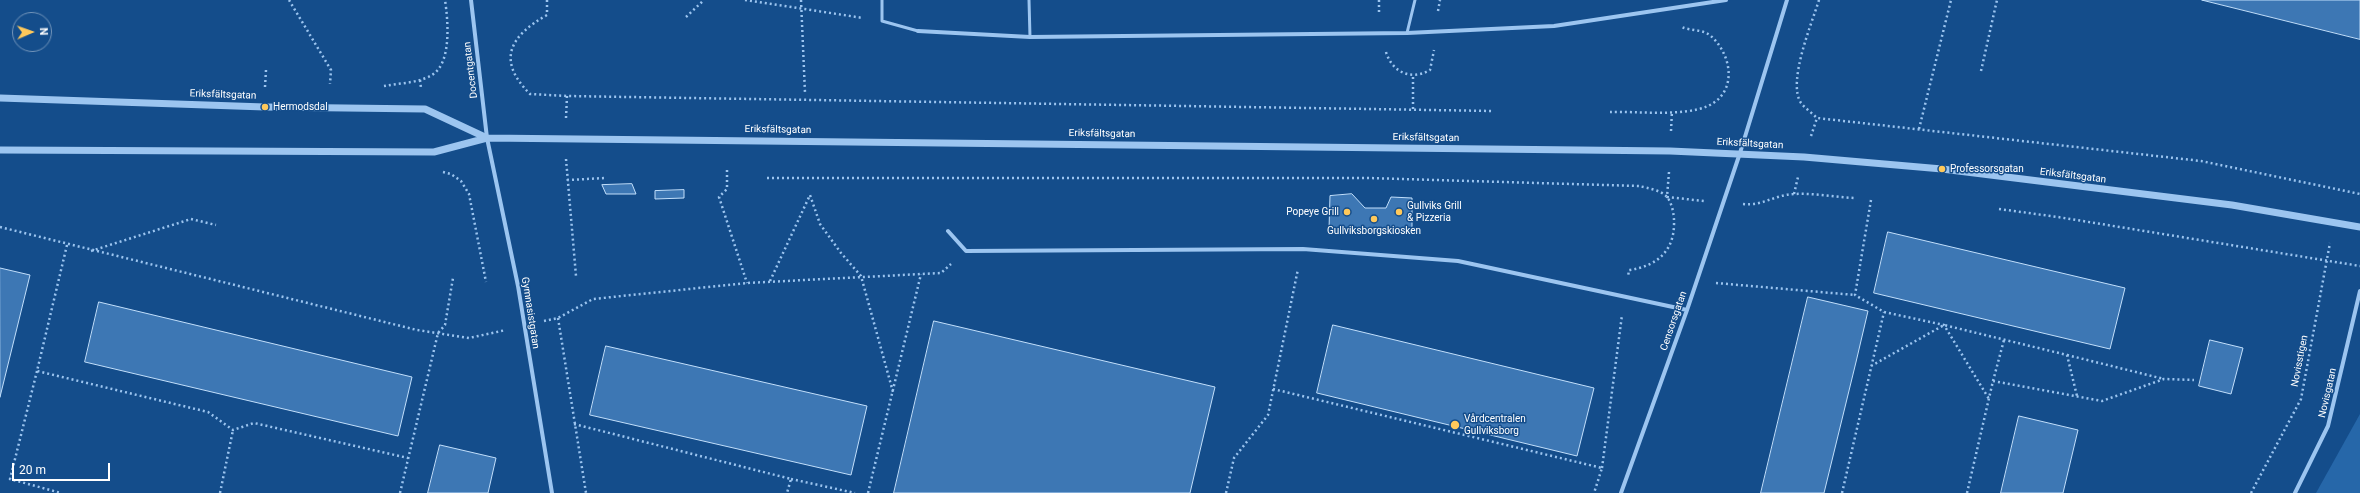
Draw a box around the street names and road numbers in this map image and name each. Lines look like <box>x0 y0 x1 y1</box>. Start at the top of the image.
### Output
street label: Docentgatan <box>462 41 480 99</box>
street label: Eriksfältsgatan <box>189 88 257 102</box>
street label: Eriksfältsgatan <box>744 123 812 137</box>
street label: Eriksfältsgatan <box>1068 127 1136 141</box>
street label: Eriksfältsgatan <box>1392 131 1460 145</box>
street label: Eriksfältsgatan <box>1716 136 1784 152</box>
street label: Eriksfältsgatan <box>2039 166 2107 186</box>
street label: Gymnasistgatan <box>518 276 542 350</box>
street label: Censorsgatan <box>1658 290 1690 352</box>
street label: Novisstigen <box>2289 334 2311 388</box>
street label: Novisgatan <box>2316 367 2340 419</box>

